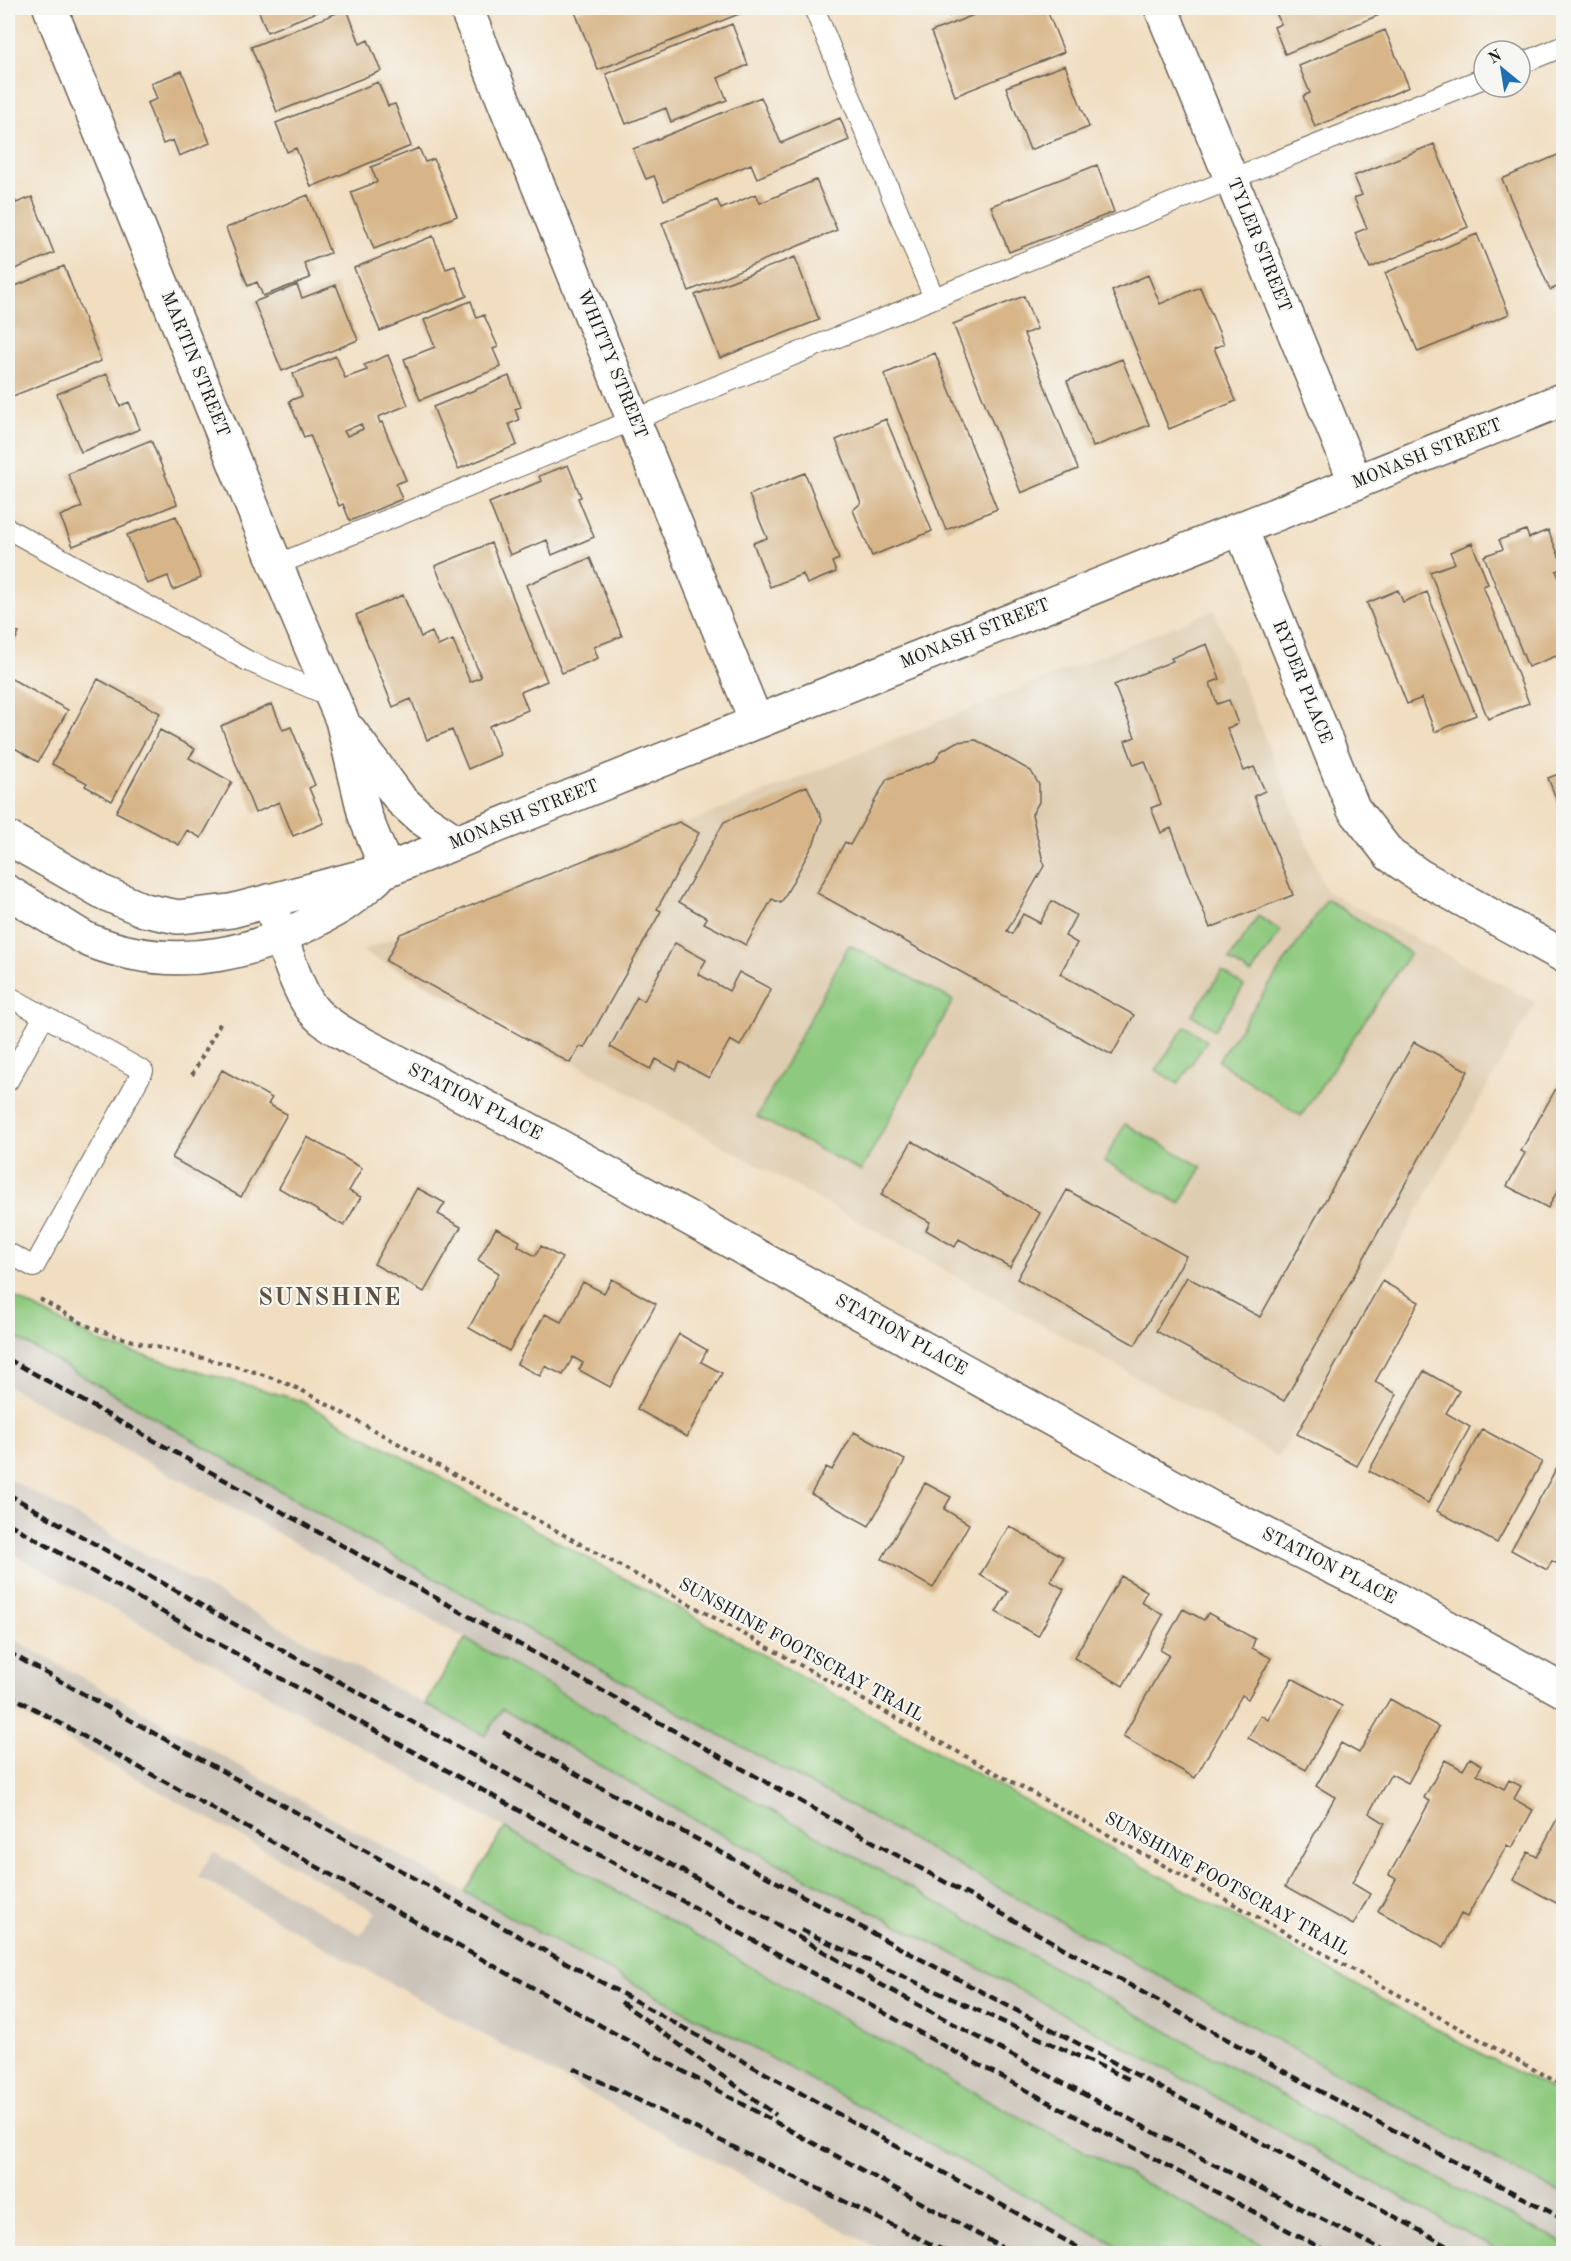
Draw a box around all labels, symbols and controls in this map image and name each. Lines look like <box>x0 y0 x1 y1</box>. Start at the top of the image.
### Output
north arrow <box>1472 39 1532 99</box>
text: N <box>1486 47 1505 68</box>
street label: TYLER STREET <box>1224 175 1294 315</box>
street label: WHITTY STREET <box>574 287 650 441</box>
street label: MARTIN STREET <box>158 289 232 439</box>
street label: MONASH STREET <box>1350 416 1504 492</box>
street label: MONASH STREET <box>898 596 1052 672</box>
street label: RYDER PLACE <box>1269 618 1335 746</box>
street label: MONASH STREET <box>447 777 601 853</box>
street label: STATION PLACE <box>405 1060 545 1144</box>
district label: SUNSHINE <box>258 1287 402 1311</box>
street label: STATION PLACE <box>832 1291 970 1379</box>
street label: STATION PLACE <box>1259 1524 1399 1608</box>
street label: SUNSHINE FOOTSCRAY TRAIL <box>675 1575 927 1725</box>
street label: SUNSHINE FOOTSCRAY TRAIL <box>1101 1809 1353 1959</box>

